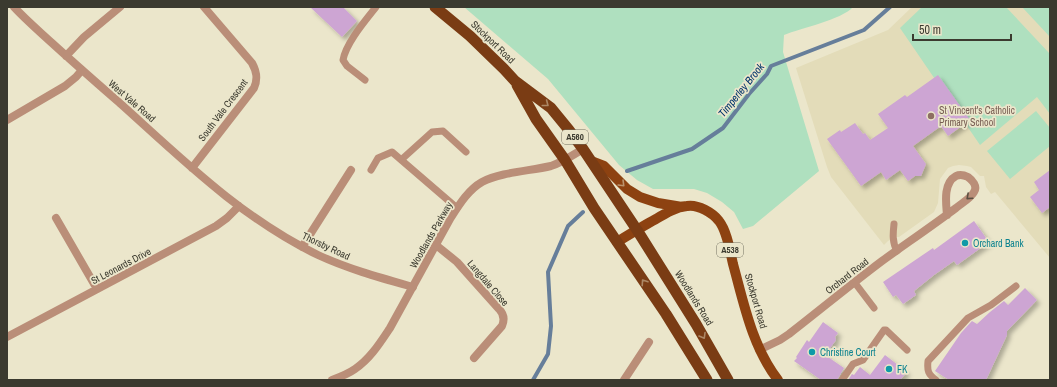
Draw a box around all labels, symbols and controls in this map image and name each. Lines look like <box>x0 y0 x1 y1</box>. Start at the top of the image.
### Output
scale bar <box>913 16 1011 42</box>
street label: Stockport Road <box>468 18 518 66</box>
text: 50 m <box>919 22 941 38</box>
water label: Timperley Brook <box>715 60 767 120</box>
street label: South Vale Crescent <box>195 76 251 144</box>
street label: West Vale Road <box>106 77 158 125</box>
one-way arrow <box>542 100 549 107</box>
place label: St Vincent's Catholic Primary School <box>939 104 1015 129</box>
marker: St Vincent's Catholic Primary School <box>926 111 936 121</box>
road number: A560 <box>562 130 588 144</box>
one-way arrow <box>617 179 625 187</box>
one-way arrow <box>966 193 973 200</box>
street label: Woodlands Parkway <box>407 199 456 271</box>
street label: Thorsby Road <box>300 229 352 263</box>
place label: Orchard Bank <box>973 237 1024 250</box>
marker: Orchard Bank <box>960 238 970 248</box>
road number: A538 <box>717 243 743 257</box>
street label: St Leonards Drive <box>89 245 154 287</box>
street label: Orchard Road <box>823 255 871 297</box>
street label: Langdale Close <box>464 257 512 309</box>
street label: Woodlands Road <box>672 268 716 328</box>
street label: Stockport Road <box>742 272 770 330</box>
one-way arrow <box>641 279 649 286</box>
one-way arrow <box>699 332 706 340</box>
place label: Christine Court <box>820 346 876 359</box>
marker: Christine Court <box>807 347 817 357</box>
place label: FK <box>897 363 908 376</box>
marker: FK <box>884 364 894 374</box>

